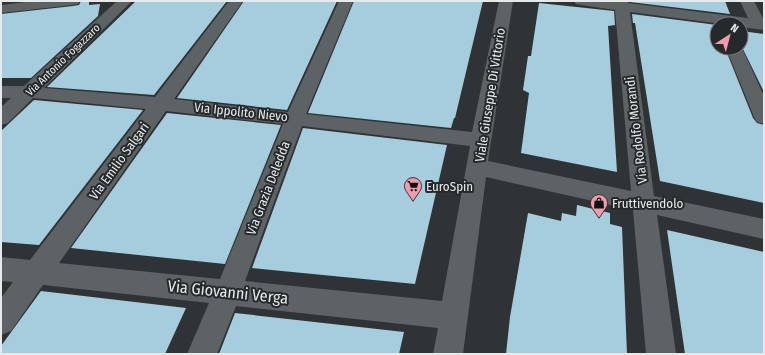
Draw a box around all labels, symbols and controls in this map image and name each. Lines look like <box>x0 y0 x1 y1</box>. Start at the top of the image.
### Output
north arrow <box>709 16 749 56</box>
street label: Via Antonio Fogazzaro <box>23 21 103 99</box>
text: N <box>728 21 741 36</box>
street label: Viale Giuseppe Di Vittorio <box>472 27 508 163</box>
street label: Via Rodolfo Morandi <box>622 76 650 184</box>
street label: Via Ippolito Nievo <box>193 100 289 124</box>
street label: Via Emilio Salgari <box>86 120 152 202</box>
street label: Via Grazia Deledda <box>243 139 293 237</box>
supermarket icon: EuroSpin <box>403 176 423 201</box>
place label: EuroSpin <box>426 179 473 194</box>
shop icon: Fruttivendolo <box>589 193 609 218</box>
place label: Fruttivendolo <box>612 196 684 211</box>
street label: Via Giovanni Verga <box>167 276 289 308</box>

